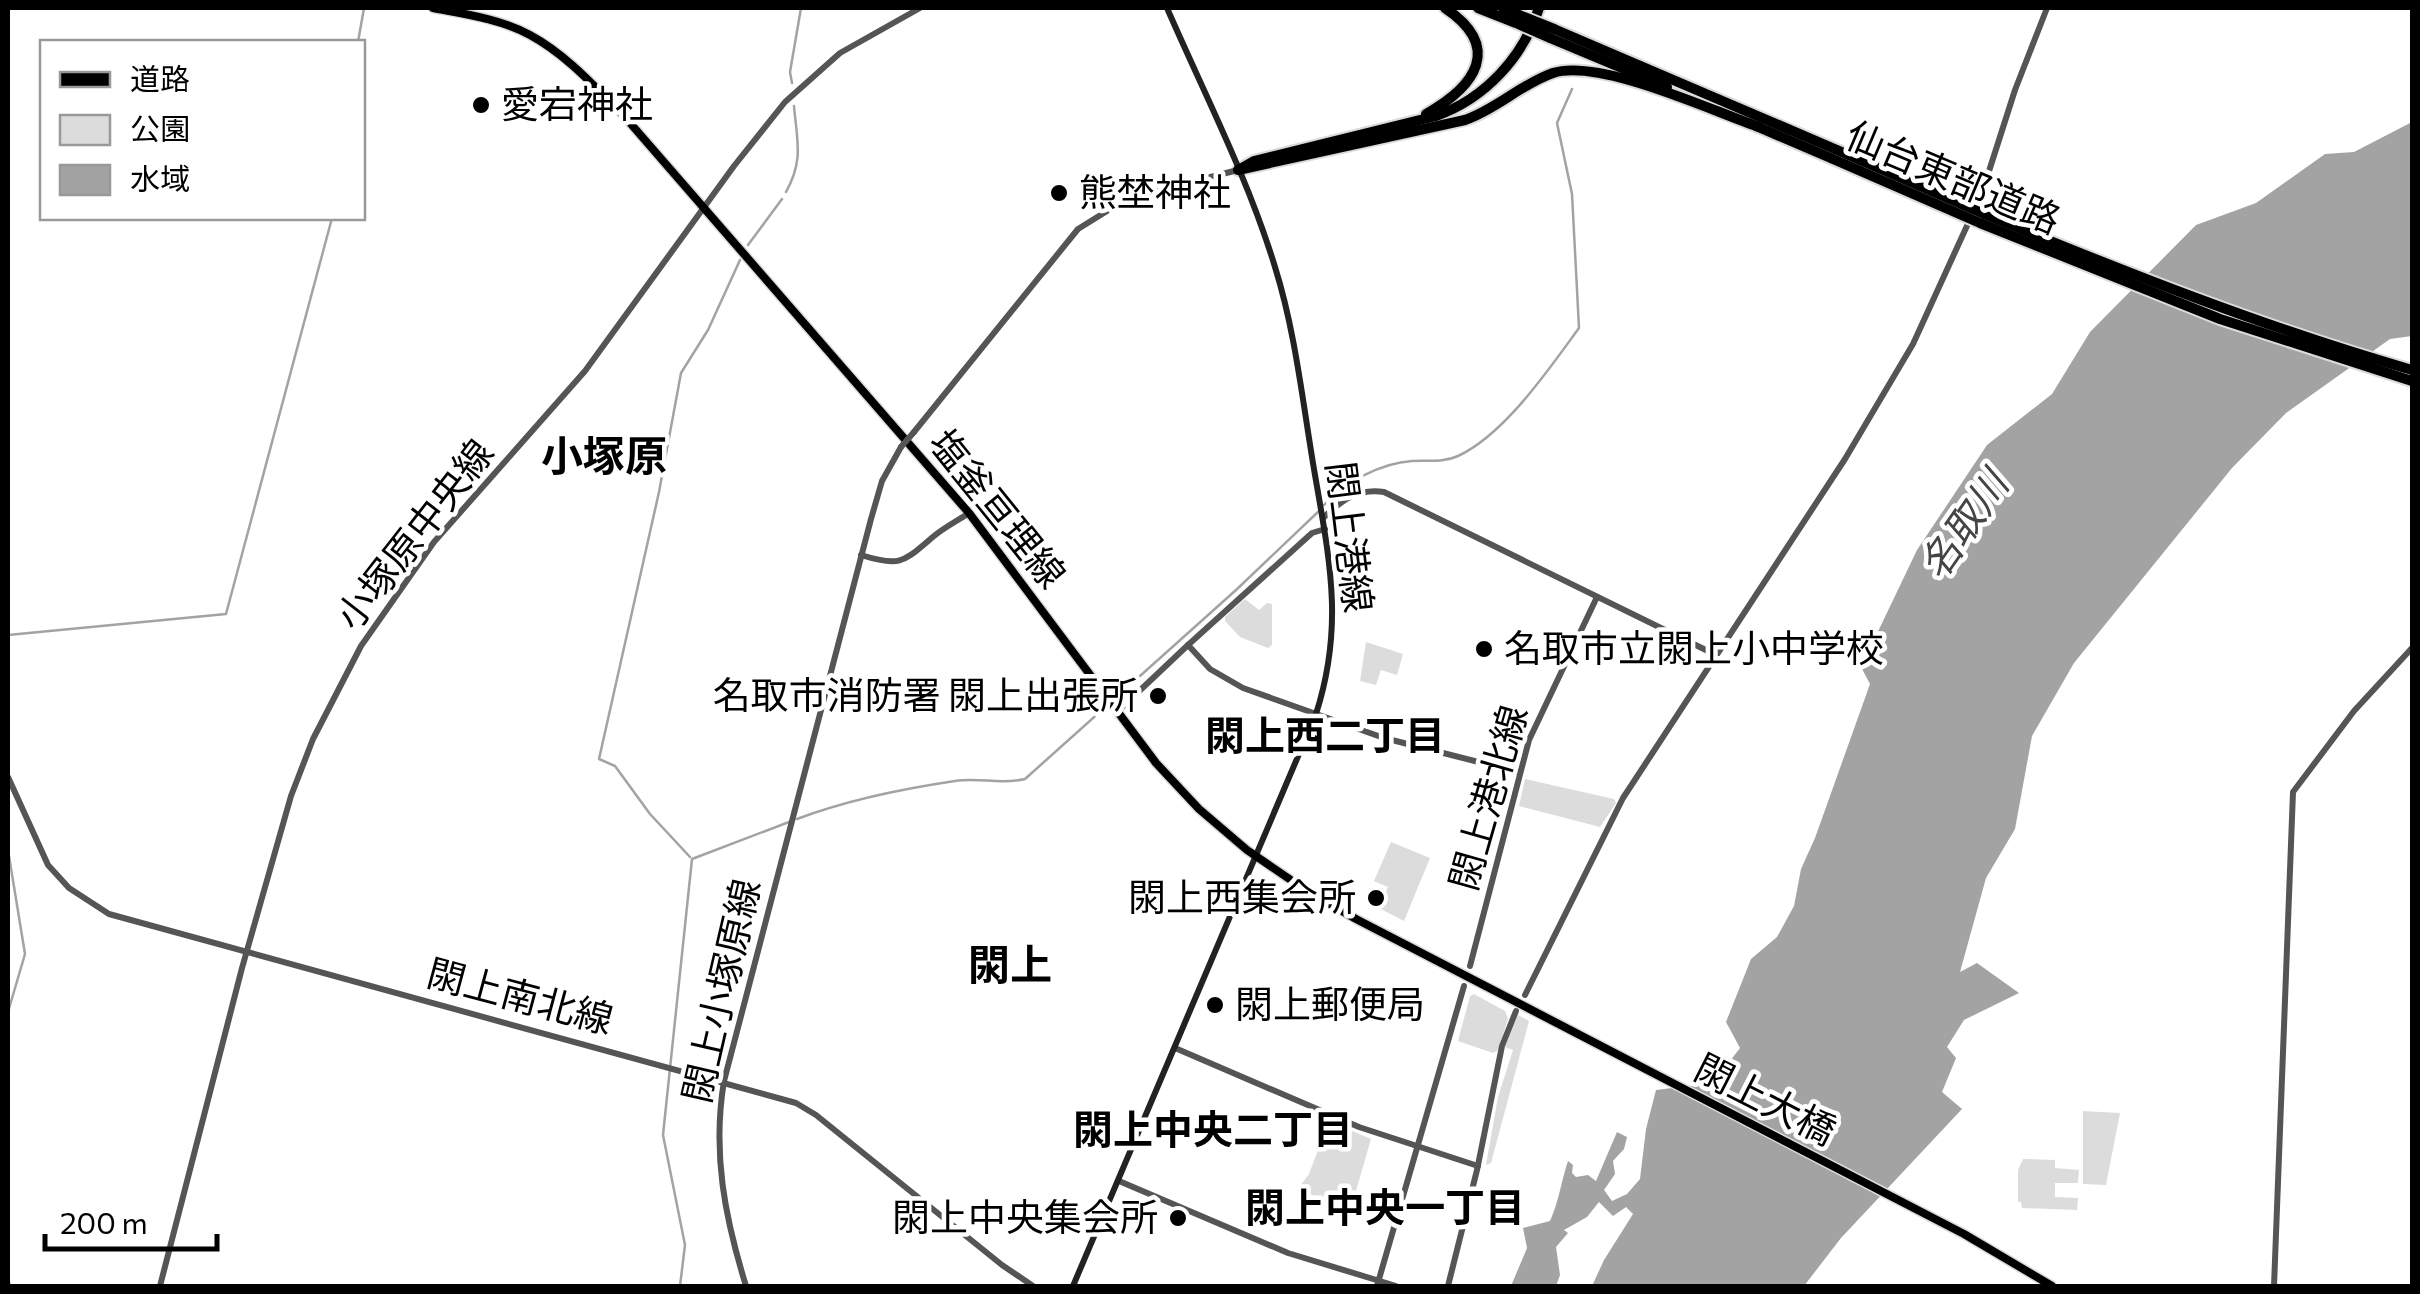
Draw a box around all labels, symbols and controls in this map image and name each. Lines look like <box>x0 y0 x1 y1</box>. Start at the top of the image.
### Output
legend <box>40 40 365 220</box>
text: 道路 <box>130 59 190 96</box>
place label: 愛宕神社 <box>501 79 653 126</box>
marker: 愛宕神社 <box>470 94 492 116</box>
text: 公園 <box>130 109 190 146</box>
street label: 仙台東部道路 <box>1840 110 2068 242</box>
text: 水域 <box>130 159 190 196</box>
place label: 熊埜神社 <box>1079 167 1231 214</box>
marker: 熊埜神社 <box>1048 182 1070 204</box>
street label: 塩釜亘理線 <box>921 419 1077 596</box>
district label: 小塚原 <box>541 428 667 480</box>
street label: 小塚原中央線 <box>324 429 502 638</box>
water label: 名取川 <box>1907 457 2019 587</box>
street label: 閖上港線 <box>1319 458 1384 615</box>
place label: 名取市立閖上小中学校 <box>1504 623 1884 670</box>
marker: 名取市立閖上小中学校 <box>1473 638 1495 660</box>
place label: 名取市消防署 閖上出張所 <box>713 670 1138 717</box>
marker: 名取市消防署 閖上出張所 <box>1147 685 1169 707</box>
street label: 閖上港北線 <box>1438 700 1535 895</box>
district label: 閖上西二丁目 <box>1205 709 1445 758</box>
place label: 閖上西集会所 <box>1128 872 1356 919</box>
street label: 閖上小塚原線 <box>671 874 768 1107</box>
marker: 閖上西集会所 <box>1365 887 1387 909</box>
district label: 閖上 <box>968 937 1052 989</box>
street label: 閖上南北線 <box>423 947 618 1042</box>
place label: 閖上郵便局 <box>1235 979 1425 1026</box>
marker: 閖上郵便局 <box>1204 994 1226 1016</box>
street label: 閖上大橋 <box>1688 1042 1845 1153</box>
district label: 閖上中央二丁目 <box>1073 1103 1353 1152</box>
district label: 閖上中央一丁目 <box>1245 1181 1525 1230</box>
scale bar <box>45 1189 218 1251</box>
place label: 閖上中央集会所 <box>892 1192 1158 1239</box>
text: 200 m <box>60 1203 148 1240</box>
marker: 閖上中央集会所 <box>1167 1207 1189 1229</box>

